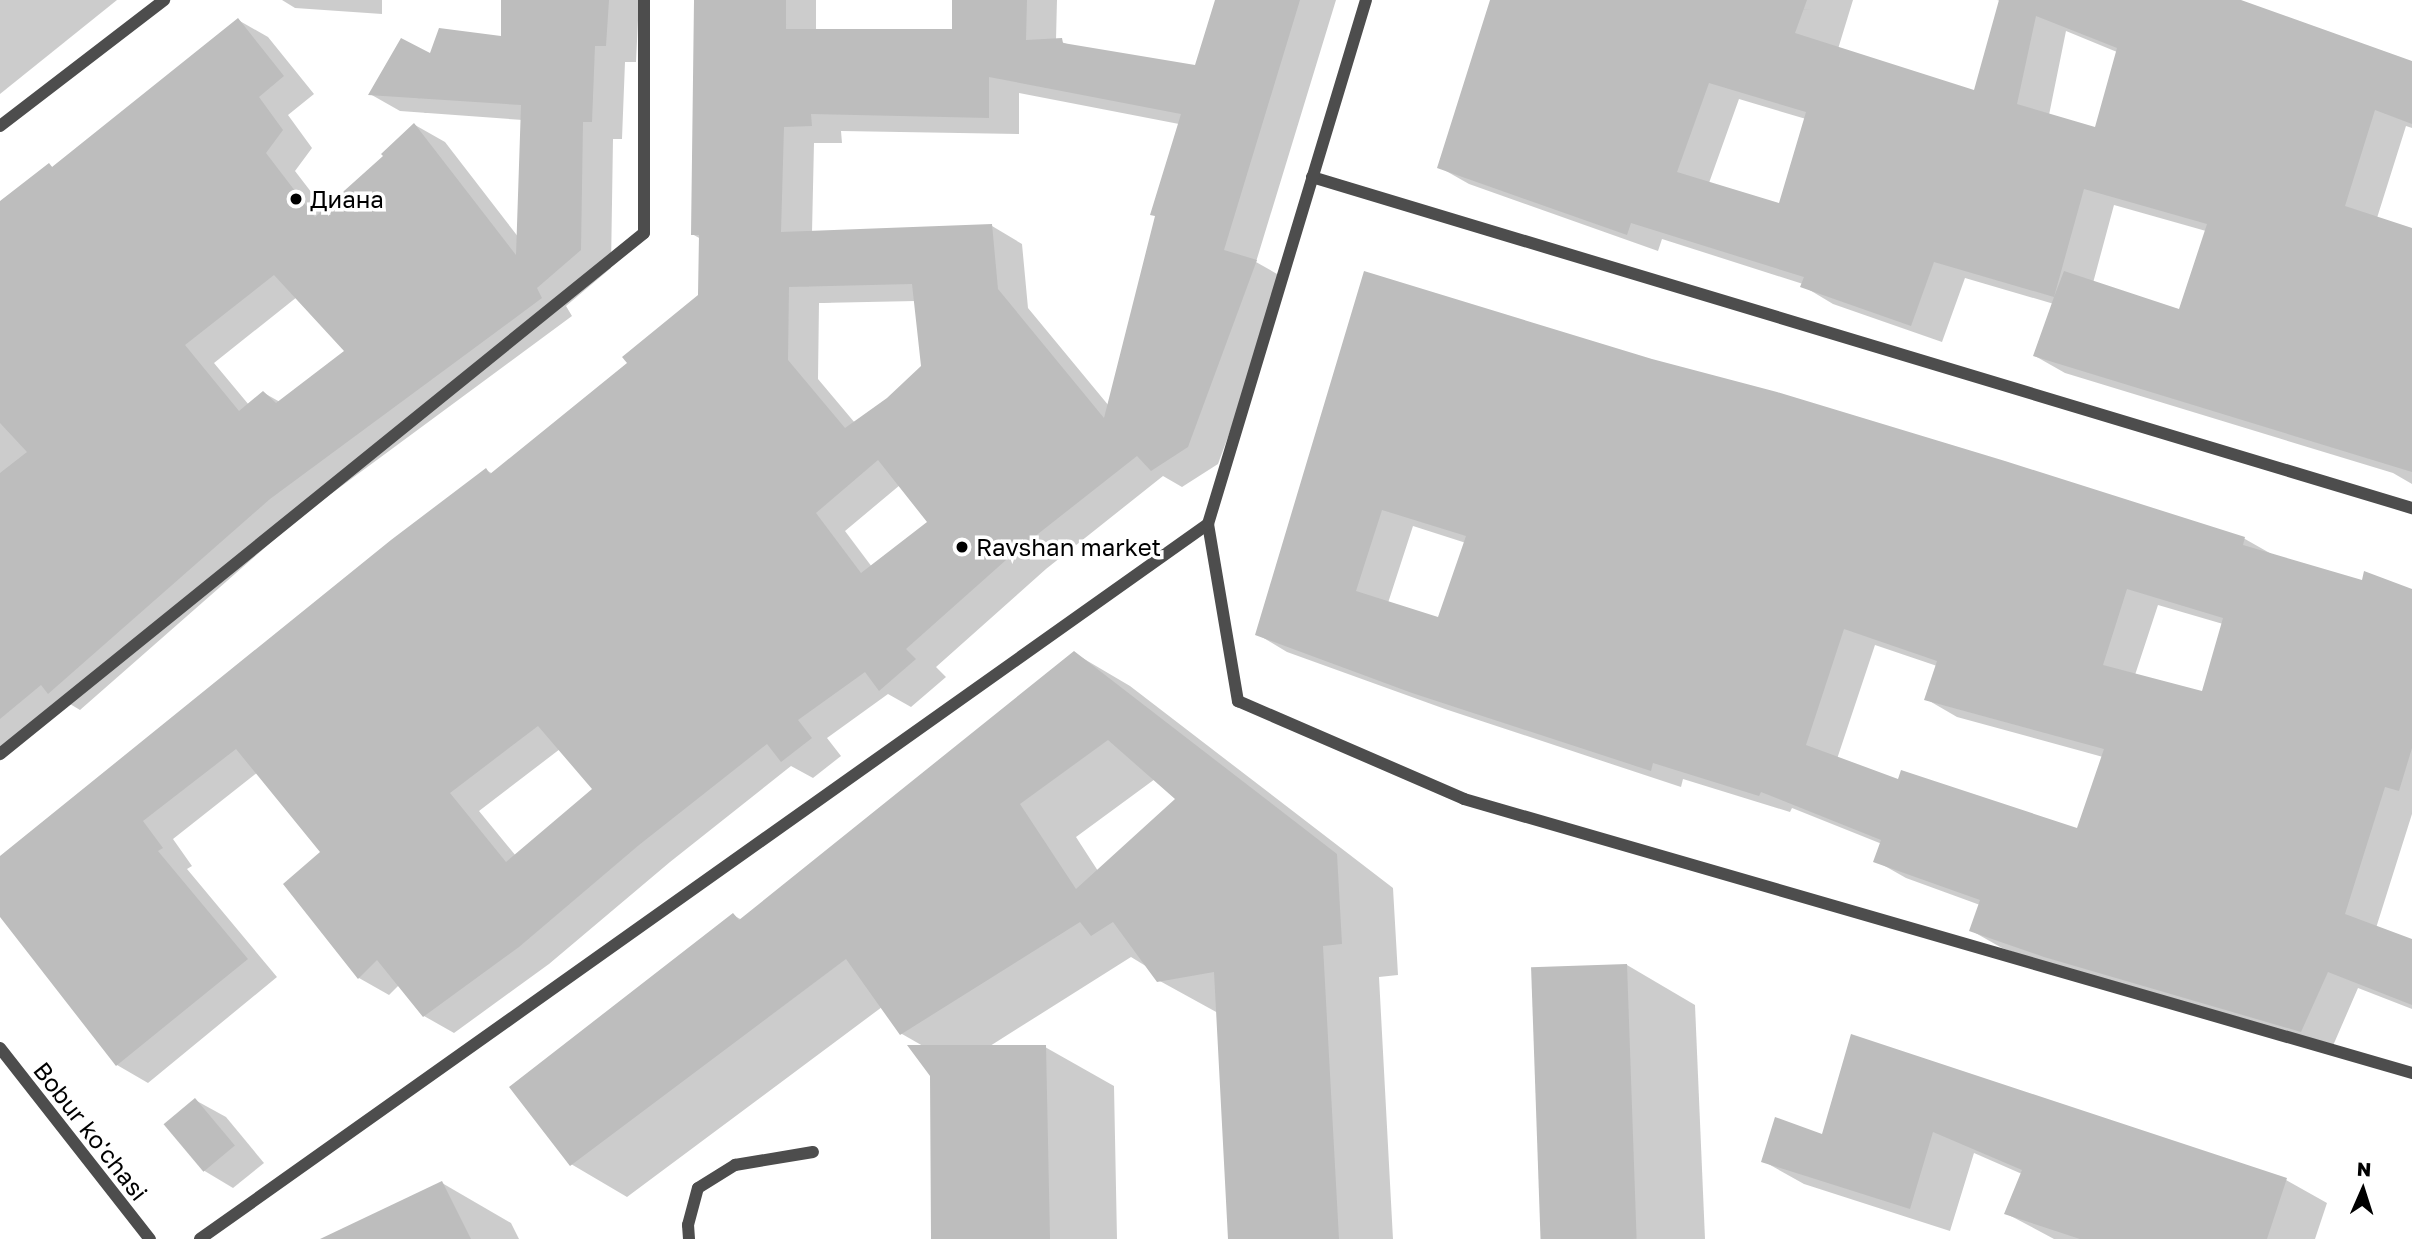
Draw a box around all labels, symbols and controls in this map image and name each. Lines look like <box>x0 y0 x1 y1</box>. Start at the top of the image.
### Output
place label: Диана <box>310 185 384 213</box>
marker: Диана <box>288 191 304 207</box>
place label: Ravshan market <box>976 533 1161 561</box>
marker: Ravshan market <box>954 539 970 555</box>
street label: Bobur ko'chasi <box>28 1056 154 1206</box>
north arrow <box>2328 1155 2398 1225</box>
text: N <box>2356 1157 2372 1180</box>

